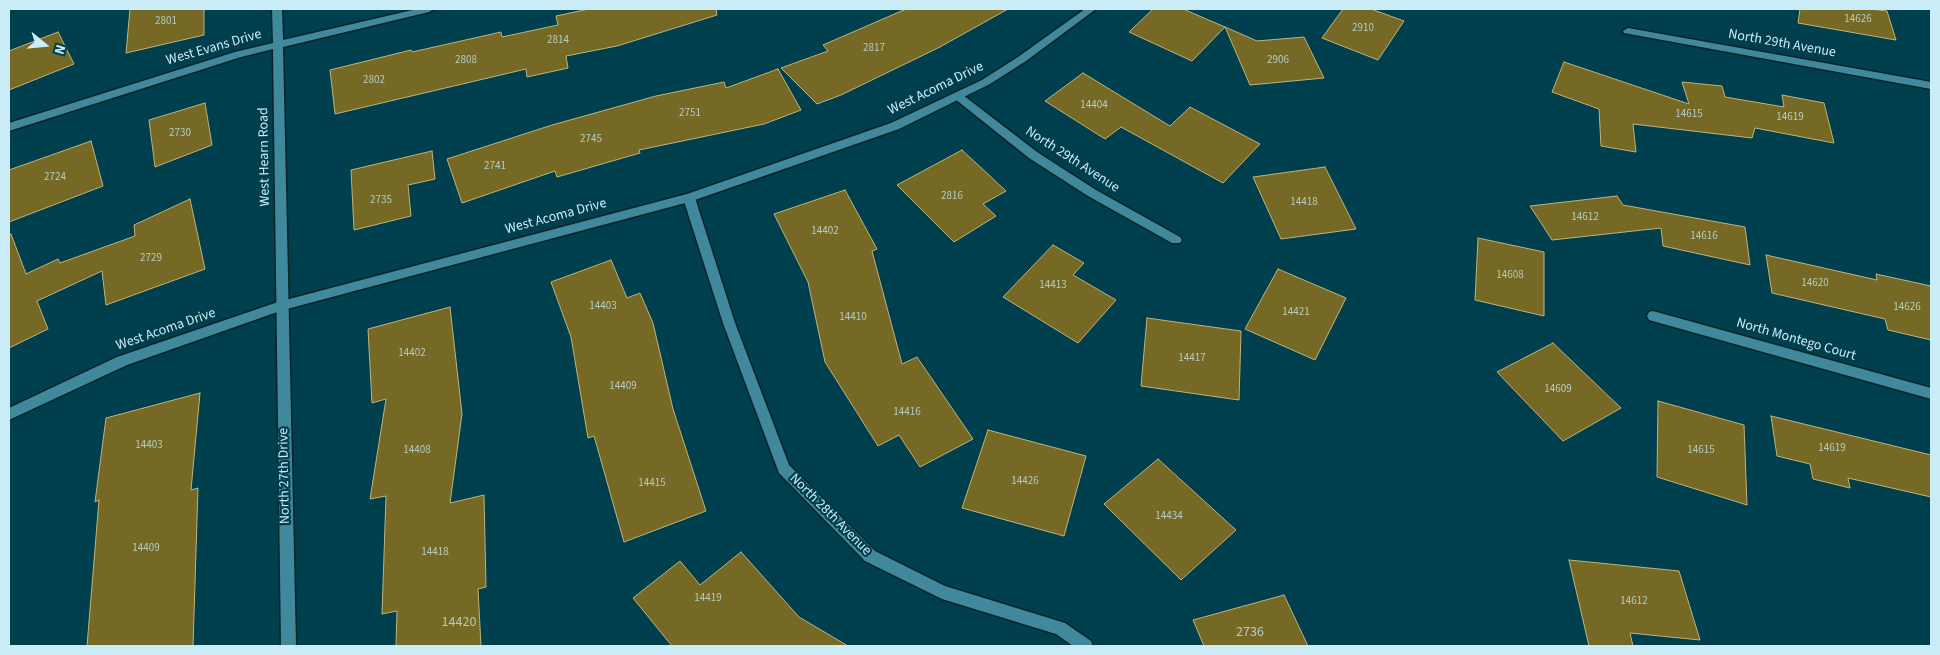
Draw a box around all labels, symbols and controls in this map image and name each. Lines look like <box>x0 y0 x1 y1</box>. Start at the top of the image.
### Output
house number: 14626 <box>1844 13 1872 27</box>
house number: 2801 <box>155 15 177 29</box>
north arrow <box>20 20 70 70</box>
house number: 2910 <box>1352 22 1374 36</box>
street label: West Evans Drive <box>164 26 264 70</box>
street label: North 29th Avenue <box>1727 26 1837 62</box>
house number: 2814 <box>547 34 569 48</box>
text: N <box>48 42 70 57</box>
house number: 2817 <box>863 42 885 56</box>
house number: 2808 <box>455 54 477 68</box>
house number: 2906 <box>1267 54 1289 68</box>
street label: West Acoma Drive <box>886 59 986 119</box>
house number: 2802 <box>363 74 385 88</box>
house number: 14404 <box>1080 99 1108 113</box>
street label: West Hearn Road <box>256 107 274 207</box>
house number: 2751 <box>679 107 701 121</box>
house number: 14615 <box>1675 108 1703 122</box>
house number: 14619 <box>1776 111 1804 125</box>
street label: North 29th Avenue <box>1022 123 1122 197</box>
house number: 2730 <box>169 127 191 141</box>
house number: 2745 <box>580 133 602 147</box>
house number: 2741 <box>484 160 506 174</box>
house number: 2724 <box>44 171 66 185</box>
house number: 2816 <box>941 190 963 204</box>
house number: 2735 <box>370 194 392 208</box>
street label: West Acoma Drive <box>504 195 608 239</box>
house number: 14418 <box>1290 196 1318 210</box>
house number: 14612 <box>1571 211 1599 225</box>
house number: 14402 <box>811 225 839 239</box>
house number: 14616 <box>1690 230 1718 244</box>
house number: 2729 <box>140 252 162 266</box>
house number: 14608 <box>1496 269 1524 283</box>
house number: 14620 <box>1801 277 1829 291</box>
house number: 14413 <box>1039 279 1067 293</box>
house number: 14403 <box>589 300 617 314</box>
house number: 14626 <box>1893 301 1921 315</box>
street label: West Acoma Drive <box>114 305 218 355</box>
house number: 14421 <box>1282 306 1310 320</box>
house number: 14410 <box>839 311 867 325</box>
street label: North Montego Court <box>1734 315 1858 365</box>
house number: 14402 <box>398 347 426 361</box>
house number: 14417 <box>1178 352 1206 366</box>
house number: 14409 <box>609 380 637 394</box>
house number: 14609 <box>1544 383 1572 397</box>
house number: 14416 <box>893 406 921 420</box>
street label: North 27th Drive <box>276 428 294 524</box>
house number: 14403 <box>135 439 163 453</box>
house number: 14619 <box>1818 442 1846 456</box>
house number: 14408 <box>403 444 431 458</box>
house number: 14615 <box>1687 444 1715 458</box>
street label: North 28th Avenue <box>786 471 874 559</box>
house number: 14426 <box>1011 475 1039 489</box>
house number: 14415 <box>638 477 666 491</box>
house number: 14434 <box>1155 510 1183 524</box>
house number: 14409 <box>132 542 160 556</box>
house number: 14418 <box>421 546 449 560</box>
house number: 14419 <box>694 592 722 606</box>
house number: 14612 <box>1620 595 1648 609</box>
house number: 14420 <box>442 615 476 631</box>
house number: 2736 <box>1236 625 1264 641</box>

